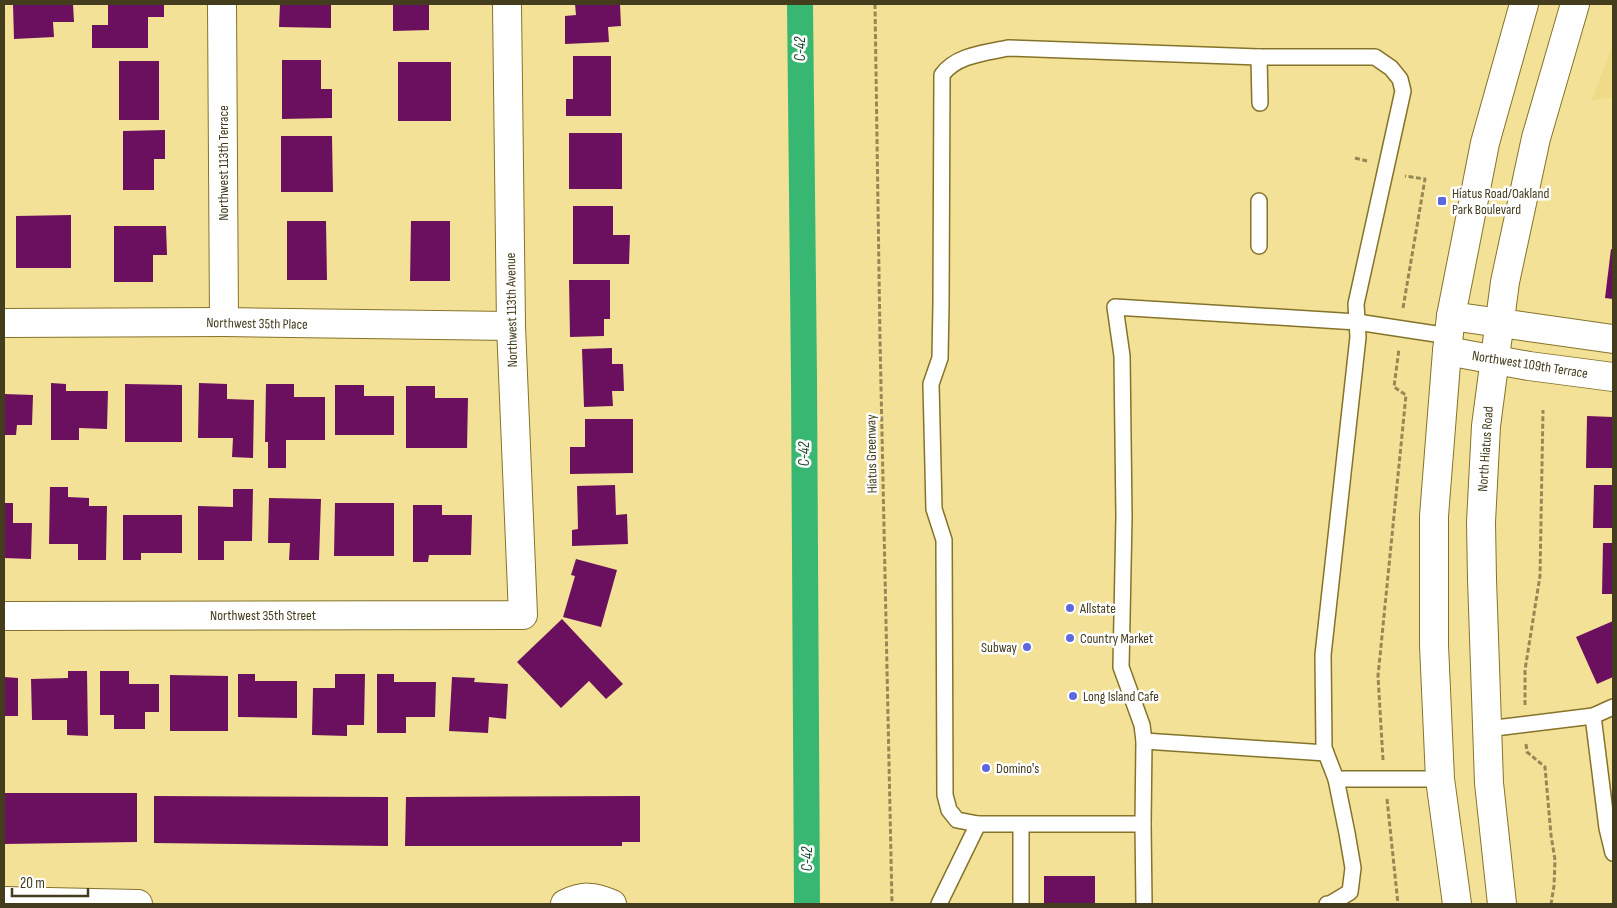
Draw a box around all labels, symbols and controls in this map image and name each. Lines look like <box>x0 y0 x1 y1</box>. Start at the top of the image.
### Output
water label: C-42 <box>791 36 810 61</box>
street label: Northwest 113th Terrace <box>215 105 232 221</box>
place label: Hiatus Road/Oakland Park Boulevard <box>1452 185 1549 218</box>
marker: Hiatus Road/Oakland Park Boulevard <box>1436 195 1448 207</box>
street label: Northwest 113th Avenue <box>502 252 521 367</box>
street label: Northwest 35th Place <box>206 314 308 333</box>
street label: Northwest 109th Terrace <box>1471 347 1589 382</box>
street label: North Hiatus Road <box>1474 406 1497 492</box>
street label: Hiatus Greenway <box>862 414 881 494</box>
water label: C-42 <box>795 441 814 466</box>
place label: Allstate <box>1079 600 1116 617</box>
marker: Allstate <box>1064 602 1076 614</box>
street label: Northwest 35th Street <box>210 607 316 624</box>
place label: Country Market <box>1080 630 1153 647</box>
marker: Country Market <box>1064 632 1076 644</box>
place label: Subway <box>981 639 1018 656</box>
marker: Subway <box>1021 641 1033 653</box>
place label: Long Island Cafe <box>1083 688 1159 705</box>
marker: Long Island Cafe <box>1067 690 1079 702</box>
place label: Domino's <box>996 760 1039 777</box>
marker: Domino's <box>980 762 992 774</box>
water label: C-42 <box>798 846 817 871</box>
scale bar <box>12 866 89 898</box>
text: 20 m <box>20 874 45 893</box>

